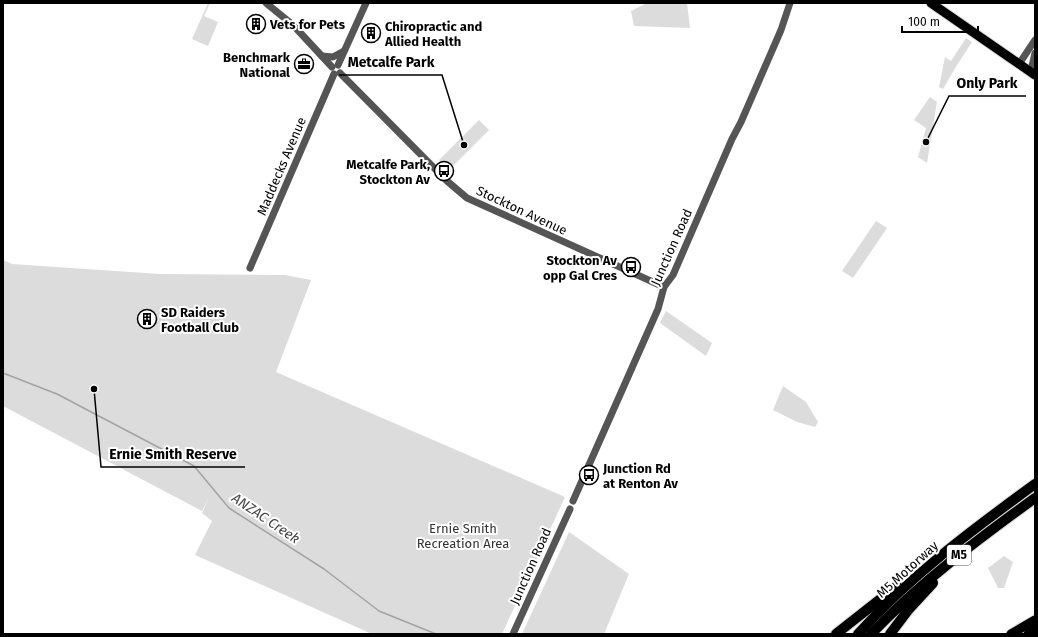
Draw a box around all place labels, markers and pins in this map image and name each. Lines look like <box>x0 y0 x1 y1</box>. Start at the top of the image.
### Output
building icon: Vets for Pets <box>245 13 267 35</box>
place label: Vets for Pets <box>269 17 346 32</box>
place label: Chiropractic and Allied Health <box>384 19 482 49</box>
building icon: Chiropractic and Allied Health <box>360 22 382 44</box>
callout: Metcalfe Park <box>339 49 442 75</box>
place label: Benchmark National <box>223 50 291 80</box>
office icon: Benchmark National <box>293 53 315 75</box>
callout: Only Park <box>949 70 1026 96</box>
place label: Metcalfe Park, Stockton Av <box>346 157 430 187</box>
bus stop icon: Metcalfe Park, Stockton Av <box>433 160 455 182</box>
place label: Stockton Av opp Gal Cres <box>543 253 618 283</box>
bus stop icon: Stockton Av opp Gal Cres <box>620 256 642 278</box>
place label: SD Raiders Football Club <box>161 305 239 335</box>
building icon: SD Raiders Football Club <box>136 308 158 330</box>
callout: Ernie Smith Reserve <box>101 441 245 467</box>
place label: Junction Rd at Renton Av <box>602 461 678 491</box>
bus stop icon: Junction Rd at Renton Av <box>578 464 600 486</box>

